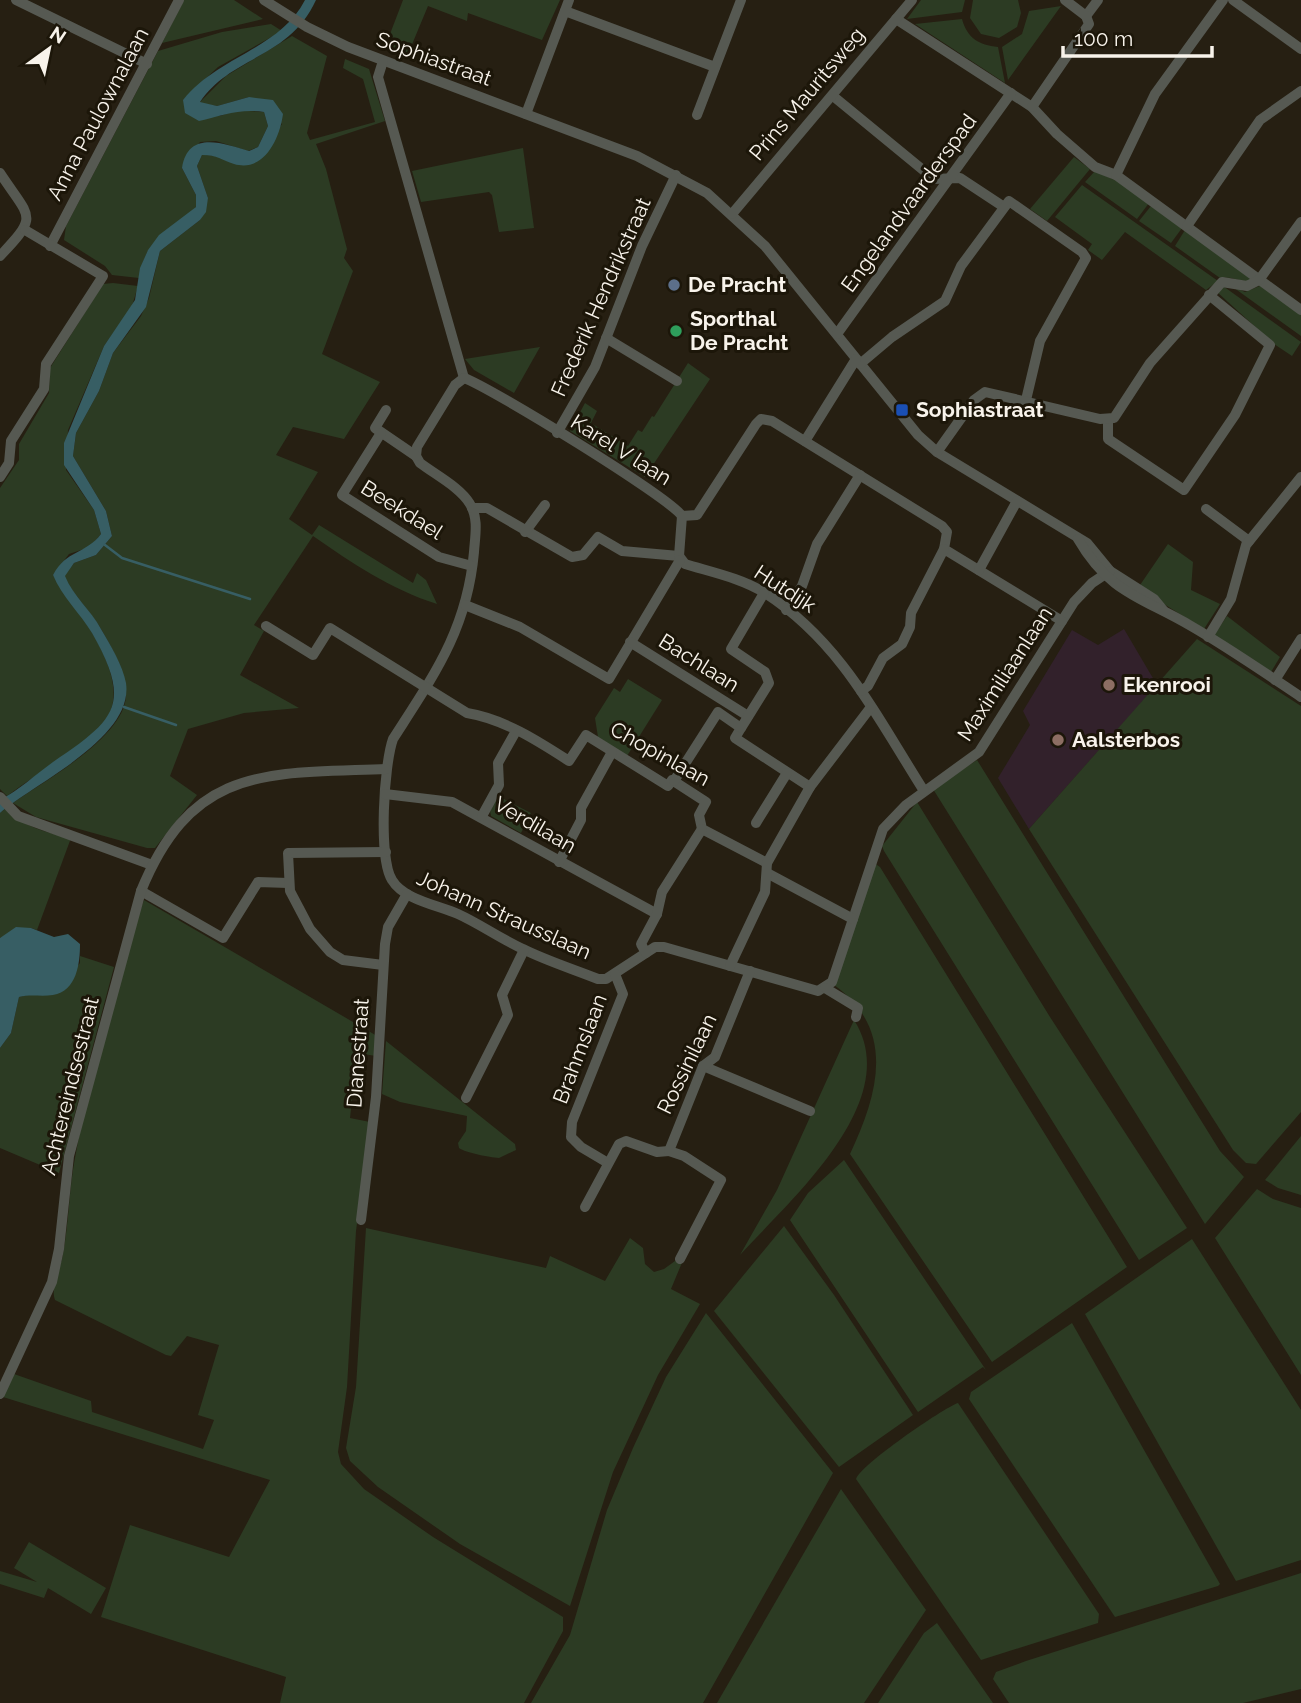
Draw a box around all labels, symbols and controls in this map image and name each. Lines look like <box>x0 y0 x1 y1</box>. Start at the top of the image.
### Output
north arrow <box>14 14 84 84</box>
scale bar <box>1063 14 1212 58</box>
text: N <box>46 22 70 48</box>
street label: Prins Mauritsweg <box>744 22 870 165</box>
street label: Anna Paulownalaan <box>42 23 154 204</box>
street label: Sophiastraat <box>373 26 495 91</box>
text: 100 m <box>1074 26 1133 51</box>
street label: Engelandvaarderspad <box>836 109 982 297</box>
street label: Frederik Hendrikstraat <box>545 193 656 400</box>
place label: De Pracht <box>688 272 786 297</box>
marker: De Pracht <box>666 277 682 293</box>
place label: Sporthal De Pracht <box>690 306 788 355</box>
marker: Sporthal De Pracht <box>668 323 684 339</box>
place label: Sophiastraat <box>916 397 1044 422</box>
marker: Sophiastraat <box>894 402 910 418</box>
street label: Karel V laan <box>566 409 676 490</box>
street label: Beekdael <box>357 475 448 545</box>
street label: Hutdijk <box>750 559 821 618</box>
street label: Maximiliaanlaan <box>952 602 1057 746</box>
street label: Bachlaan <box>654 628 744 697</box>
place label: Ekenrooi <box>1123 672 1211 697</box>
marker: Ekenrooi <box>1101 677 1117 693</box>
street label: Chopinlaan <box>606 716 714 791</box>
place label: Aalsterbos <box>1072 727 1180 752</box>
marker: Aalsterbos <box>1050 732 1066 748</box>
street label: Verdilaan <box>490 791 581 858</box>
street label: Johann Strausslaan <box>413 865 595 964</box>
street label: Brahmslaan <box>547 991 612 1107</box>
street label: Achtereindsestraat <box>35 994 104 1178</box>
street label: Dianestraat <box>341 997 374 1109</box>
street label: Rossinilaan <box>652 1010 722 1118</box>

